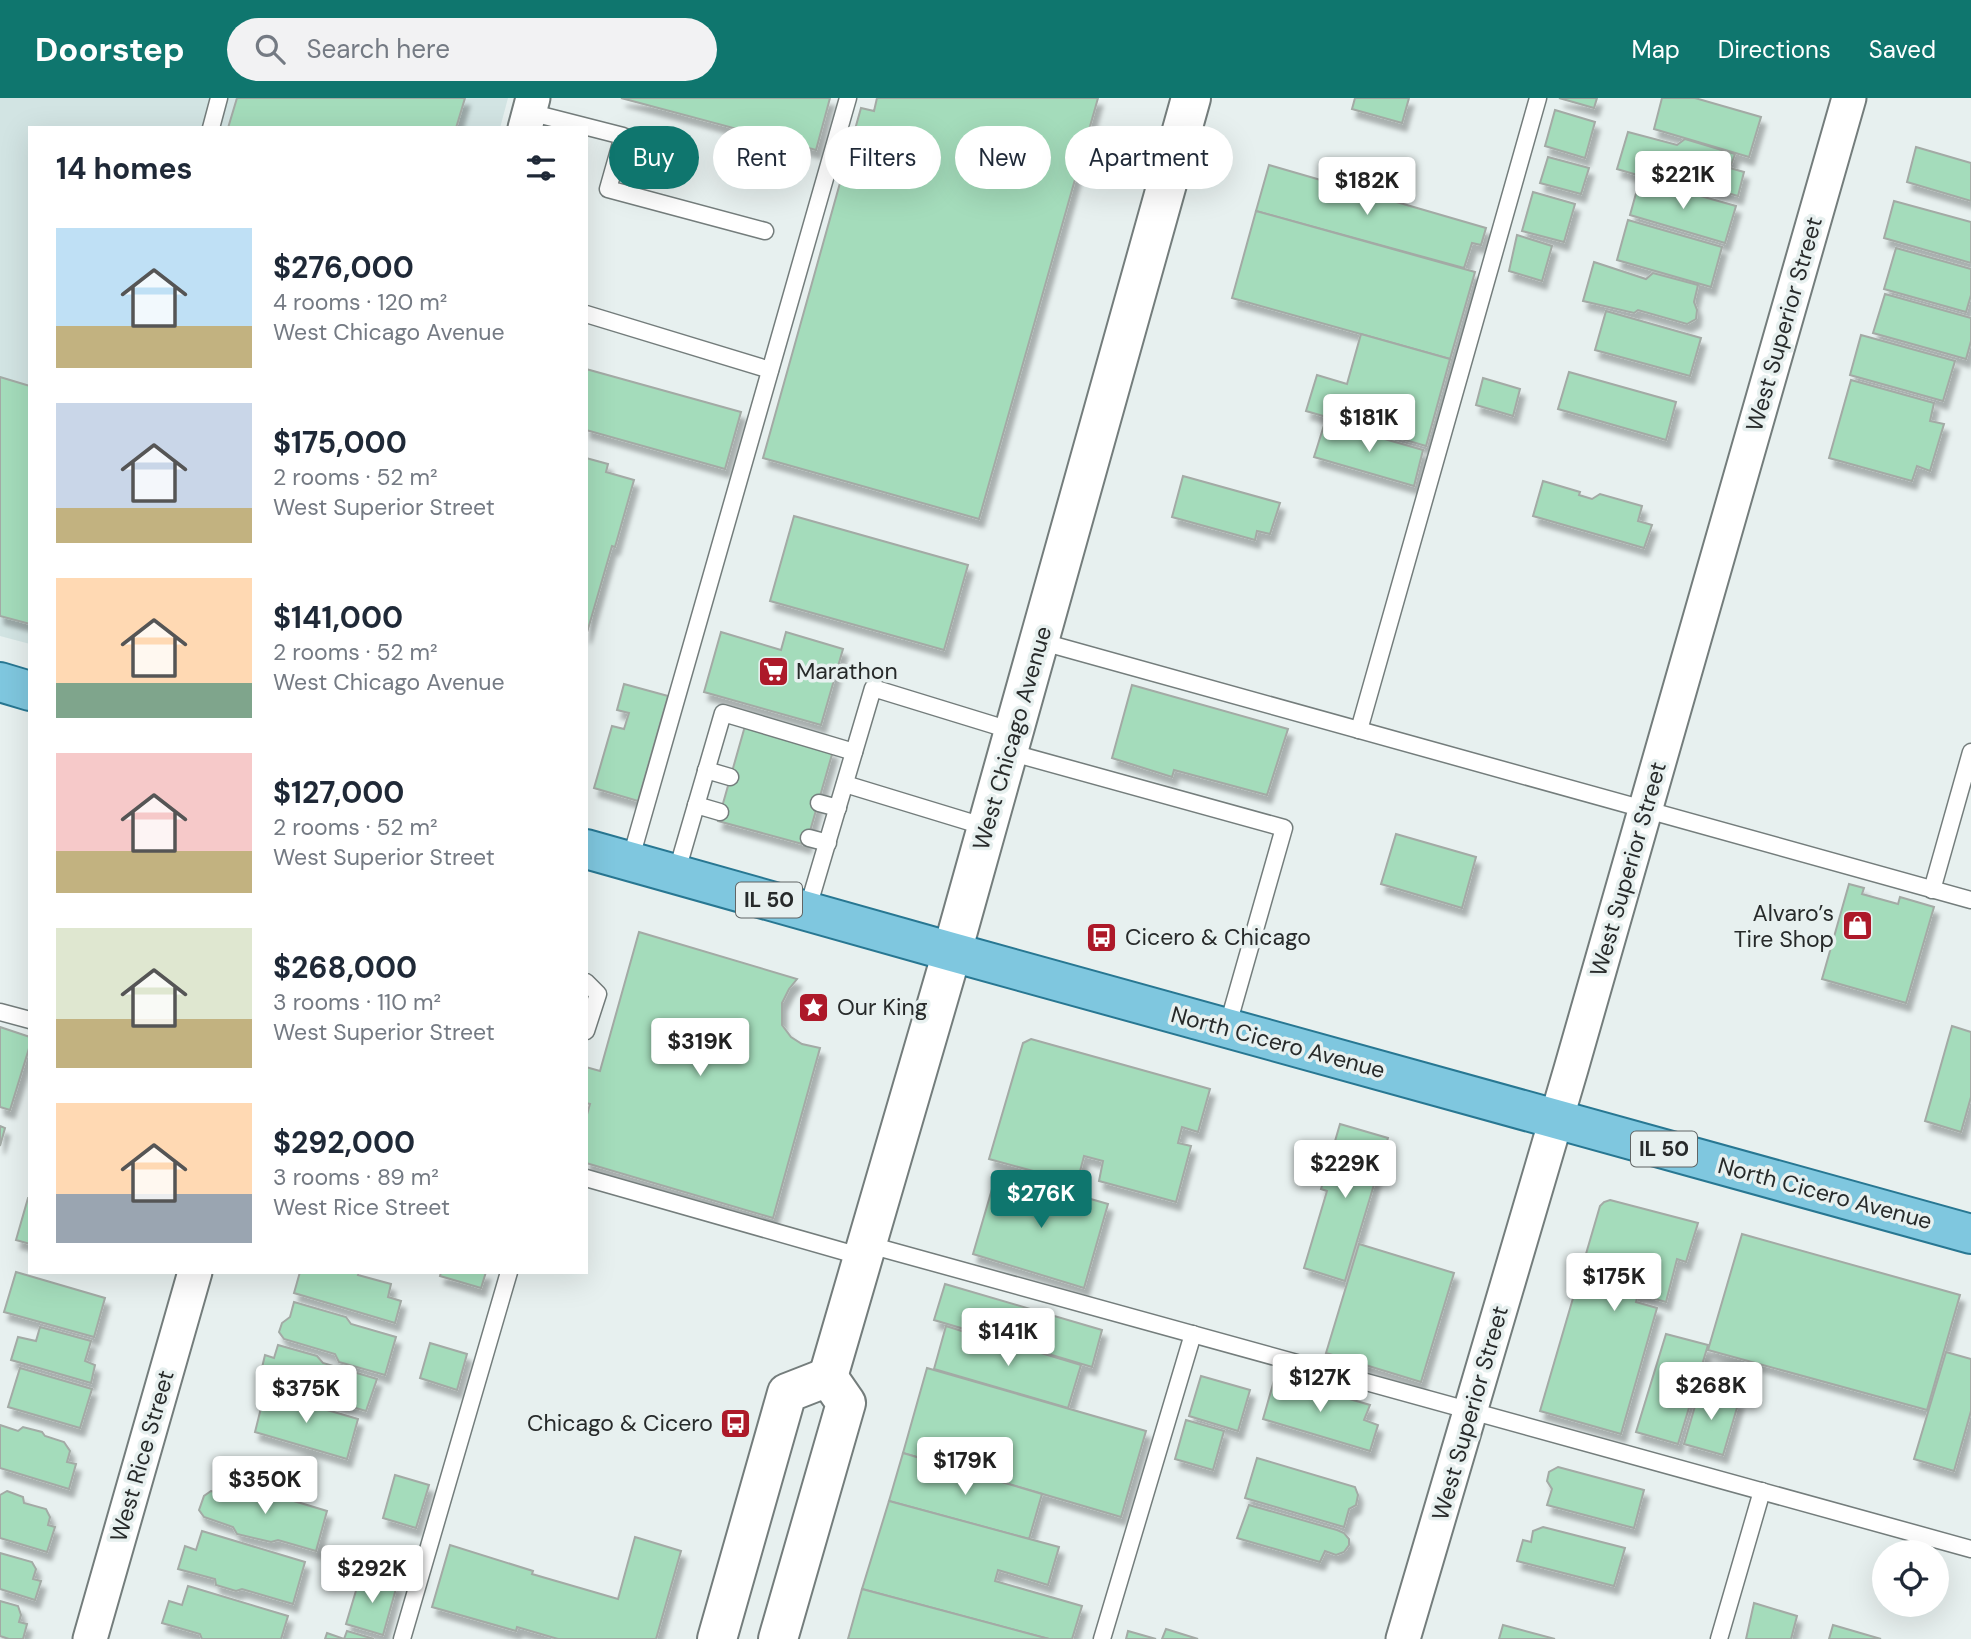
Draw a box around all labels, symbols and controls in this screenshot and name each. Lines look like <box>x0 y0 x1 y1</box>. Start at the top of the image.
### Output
search box <box>227 18 717 81</box>
text: Doorstep <box>35 28 185 71</box>
icon: search <box>251 30 289 68</box>
text: Search here <box>307 32 450 66</box>
text: Map <box>1632 34 1680 65</box>
text: Directions <box>1718 34 1831 65</box>
text: Saved <box>1869 34 1936 65</box>
chip: Buy <box>609 126 699 189</box>
chip: Rent <box>713 126 811 189</box>
chip: Filters <box>825 126 941 189</box>
chip: New <box>955 126 1051 189</box>
chip: Apartment <box>1065 126 1233 189</box>
text: 14 homes <box>56 149 193 188</box>
icon: filters <box>522 149 560 187</box>
pin: $221K <box>1634 152 1732 211</box>
pin: $182K <box>1318 158 1416 217</box>
text: $221K <box>1651 159 1715 189</box>
text: $182K <box>1335 165 1399 195</box>
street label: West Superior Street <box>1739 213 1829 435</box>
text: $276,000 <box>273 248 414 287</box>
icon: home <box>112 256 196 340</box>
text: 4 rooms · 120 m² <box>273 287 447 317</box>
text: West Chicago Avenue <box>273 317 505 347</box>
pin: $181K <box>1320 394 1418 454</box>
text: $181K <box>1339 402 1399 432</box>
text: $175,000 <box>273 423 407 462</box>
icon: home <box>112 431 196 515</box>
text: 2 rooms · 52 m² <box>273 462 438 492</box>
text: West Superior Street <box>273 492 495 522</box>
text: $141,000 <box>273 598 403 637</box>
icon: home <box>112 606 196 690</box>
street label: West Chicago Avenue <box>966 623 1058 853</box>
text: 2 rooms · 52 m² <box>273 637 438 667</box>
supermarket icon: Marathon <box>756 654 790 688</box>
place label: Marathon <box>796 656 898 686</box>
text: West Chicago Avenue <box>273 667 505 697</box>
street label: West Superior Street <box>1583 758 1673 980</box>
text: $127,000 <box>273 773 405 812</box>
icon: home <box>112 781 196 865</box>
text: 2 rooms · 52 m² <box>273 812 438 842</box>
text: West Superior Street <box>273 842 495 872</box>
road number: IL 50 <box>736 882 802 918</box>
place label: Alvaro’s Tire Shop <box>1734 898 1834 954</box>
shop icon: Alvaro’s Tire Shop <box>1840 909 1874 943</box>
bus stop icon: Cicero & Chicago <box>1085 920 1119 954</box>
place label: Cicero & Chicago <box>1125 922 1311 952</box>
text: $268,000 <box>273 948 417 987</box>
icon: home <box>112 956 196 1040</box>
text: 3 rooms · 110 m² <box>273 987 441 1017</box>
place icon: Our King <box>797 990 831 1024</box>
place label: Our King <box>837 992 928 1022</box>
street label: North Cicero Avenue <box>1168 999 1388 1085</box>
text: West Superior Street <box>273 1017 495 1047</box>
pin: $319K <box>651 1018 749 1078</box>
text: $319K <box>667 1026 733 1056</box>
text: $292,000 <box>273 1123 415 1162</box>
icon: home <box>112 1131 196 1215</box>
road number: IL 50 <box>1631 1132 1697 1166</box>
pin: $229K <box>1296 1140 1394 1200</box>
text: $229K <box>1310 1148 1380 1178</box>
street label: North Cicero Avenue <box>1715 1150 1935 1236</box>
text: 3 rooms · 89 m² <box>273 1162 439 1192</box>
pin: $276K <box>992 1170 1090 1230</box>
text: $276K <box>1007 1178 1075 1208</box>
text: West Rice Street <box>273 1192 450 1222</box>
pin: $175K <box>1565 1254 1663 1313</box>
text: $175K <box>1582 1261 1646 1291</box>
street label: West Superior Street <box>1425 1302 1515 1524</box>
pin: $141K <box>959 1308 1057 1368</box>
text: $141K <box>978 1316 1038 1346</box>
pin: $127K <box>1271 1354 1369 1414</box>
text: $127K <box>1289 1362 1351 1392</box>
pin: $268K <box>1662 1362 1760 1422</box>
pin: $375K <box>257 1366 355 1425</box>
street label: West Rice Street <box>103 1367 181 1545</box>
text: $268K <box>1675 1370 1747 1400</box>
text: $375K <box>272 1373 340 1403</box>
bus stop icon: Chicago & Cicero <box>719 1406 753 1440</box>
place label: Chicago & Cicero <box>527 1408 713 1438</box>
pin: $179K <box>916 1438 1014 1497</box>
text: $179K <box>933 1445 997 1475</box>
pin: $350K <box>216 1456 314 1516</box>
text: $350K <box>228 1464 302 1494</box>
map controls <box>1872 1540 1949 1617</box>
button: locate <box>1872 1540 1949 1617</box>
pin: $292K <box>323 1546 421 1605</box>
text: $292K <box>337 1553 407 1583</box>

